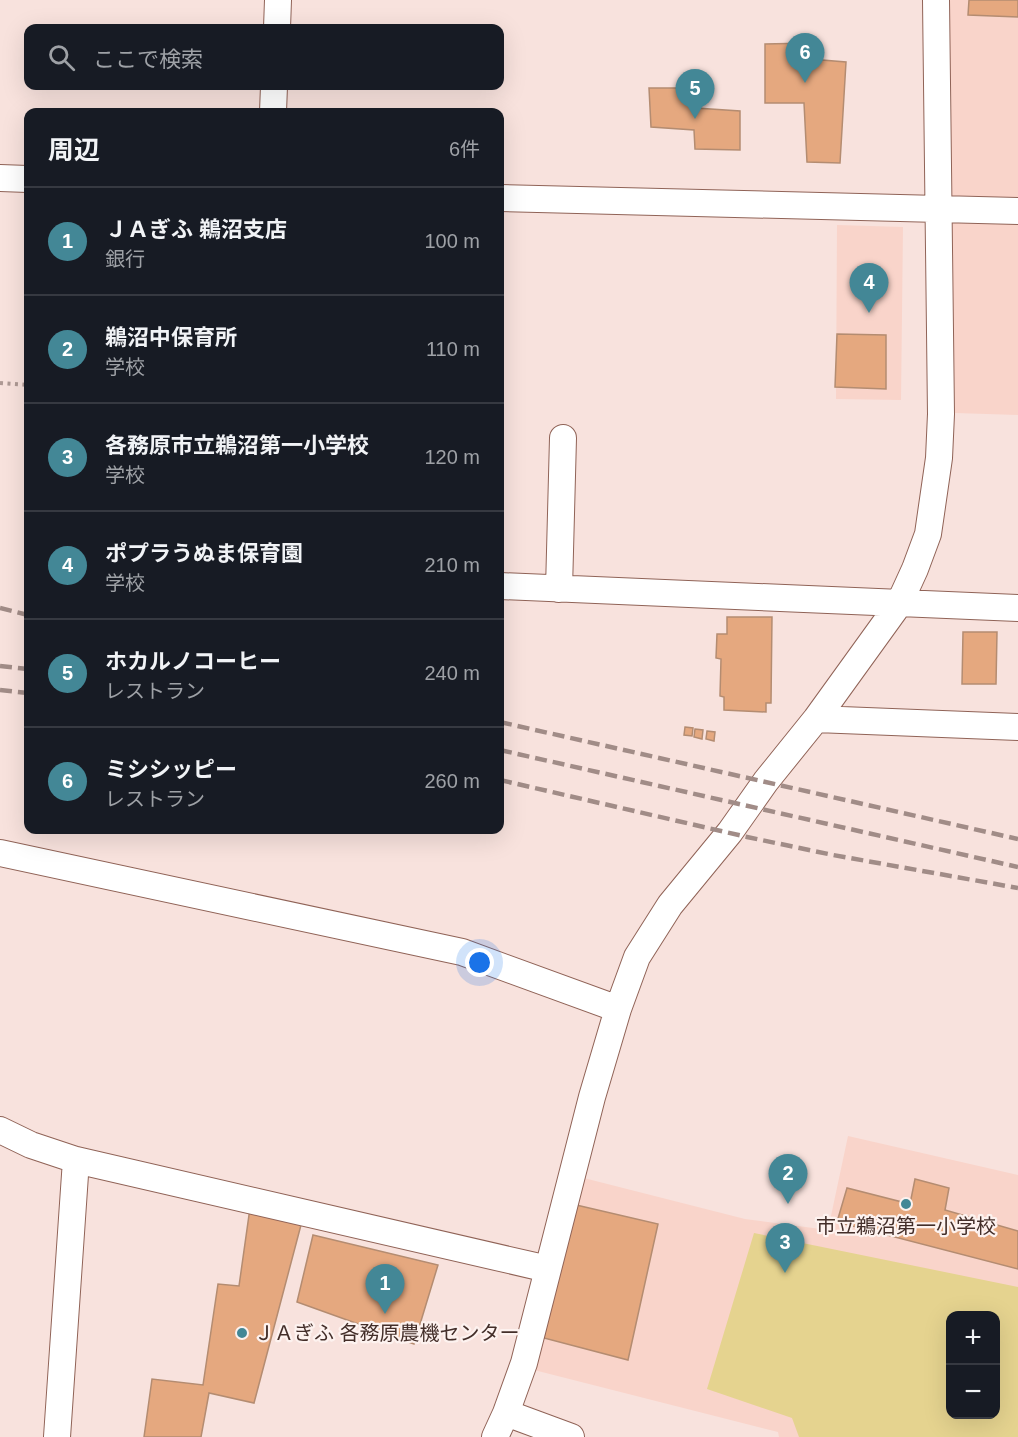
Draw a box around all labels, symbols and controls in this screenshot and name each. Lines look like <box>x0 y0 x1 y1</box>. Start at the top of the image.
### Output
search box <box>24 24 504 90</box>
pin: 6 <box>786 34 824 83</box>
icon: search <box>45 41 78 74</box>
text: ここで検索 <box>93 47 203 72</box>
pin: 5 <box>676 70 714 119</box>
text: 周辺 <box>48 135 100 165</box>
text: 6件 <box>449 138 480 160</box>
text: ＪＡぎふ 鵜沼支店 <box>105 217 287 242</box>
text: 1 <box>62 230 73 252</box>
text: 100 m <box>424 230 480 252</box>
text: 銀行 <box>105 248 145 270</box>
pin: 4 <box>850 264 888 313</box>
text: 鵜沼中保育所 <box>105 325 237 350</box>
text: 2 <box>62 338 73 360</box>
text: 110 m <box>426 338 480 360</box>
text: 学校 <box>105 356 145 378</box>
text: 各務原市立鵜沼第一小学校 <box>105 433 369 458</box>
text: 3 <box>62 446 73 468</box>
text: 120 m <box>424 446 480 468</box>
text: 学校 <box>105 464 145 486</box>
text: ポプラうぬま保育園 <box>105 541 303 566</box>
text: 4 <box>62 554 73 576</box>
text: 210 m <box>424 554 480 576</box>
text: 学校 <box>105 572 145 594</box>
text: ホカルノコーヒー <box>105 649 281 674</box>
text: 5 <box>62 662 73 684</box>
text: 240 m <box>424 662 480 684</box>
text: レストラン <box>105 680 205 702</box>
text: ミシシッピー <box>105 757 237 782</box>
text: 6 <box>62 770 73 792</box>
text: 260 m <box>424 770 480 792</box>
text: レストラン <box>105 788 205 810</box>
your location <box>465 948 494 977</box>
pin: 2 <box>768 1154 808 1204</box>
marker: 市立鵜沼第一小学校 <box>899 1197 913 1211</box>
place label: 市立鵜沼第一小学校 <box>816 1215 996 1237</box>
pin: 3 <box>766 1224 804 1273</box>
pin: 1 <box>366 1264 404 1314</box>
map controls <box>946 1311 1000 1419</box>
button: + <box>946 1311 1000 1365</box>
place label: ＪＡぎふ 各務原農機センター <box>254 1322 520 1344</box>
marker: ＪＡぎふ 各務原農機センター <box>235 1326 249 1340</box>
button: − <box>946 1365 1000 1419</box>

